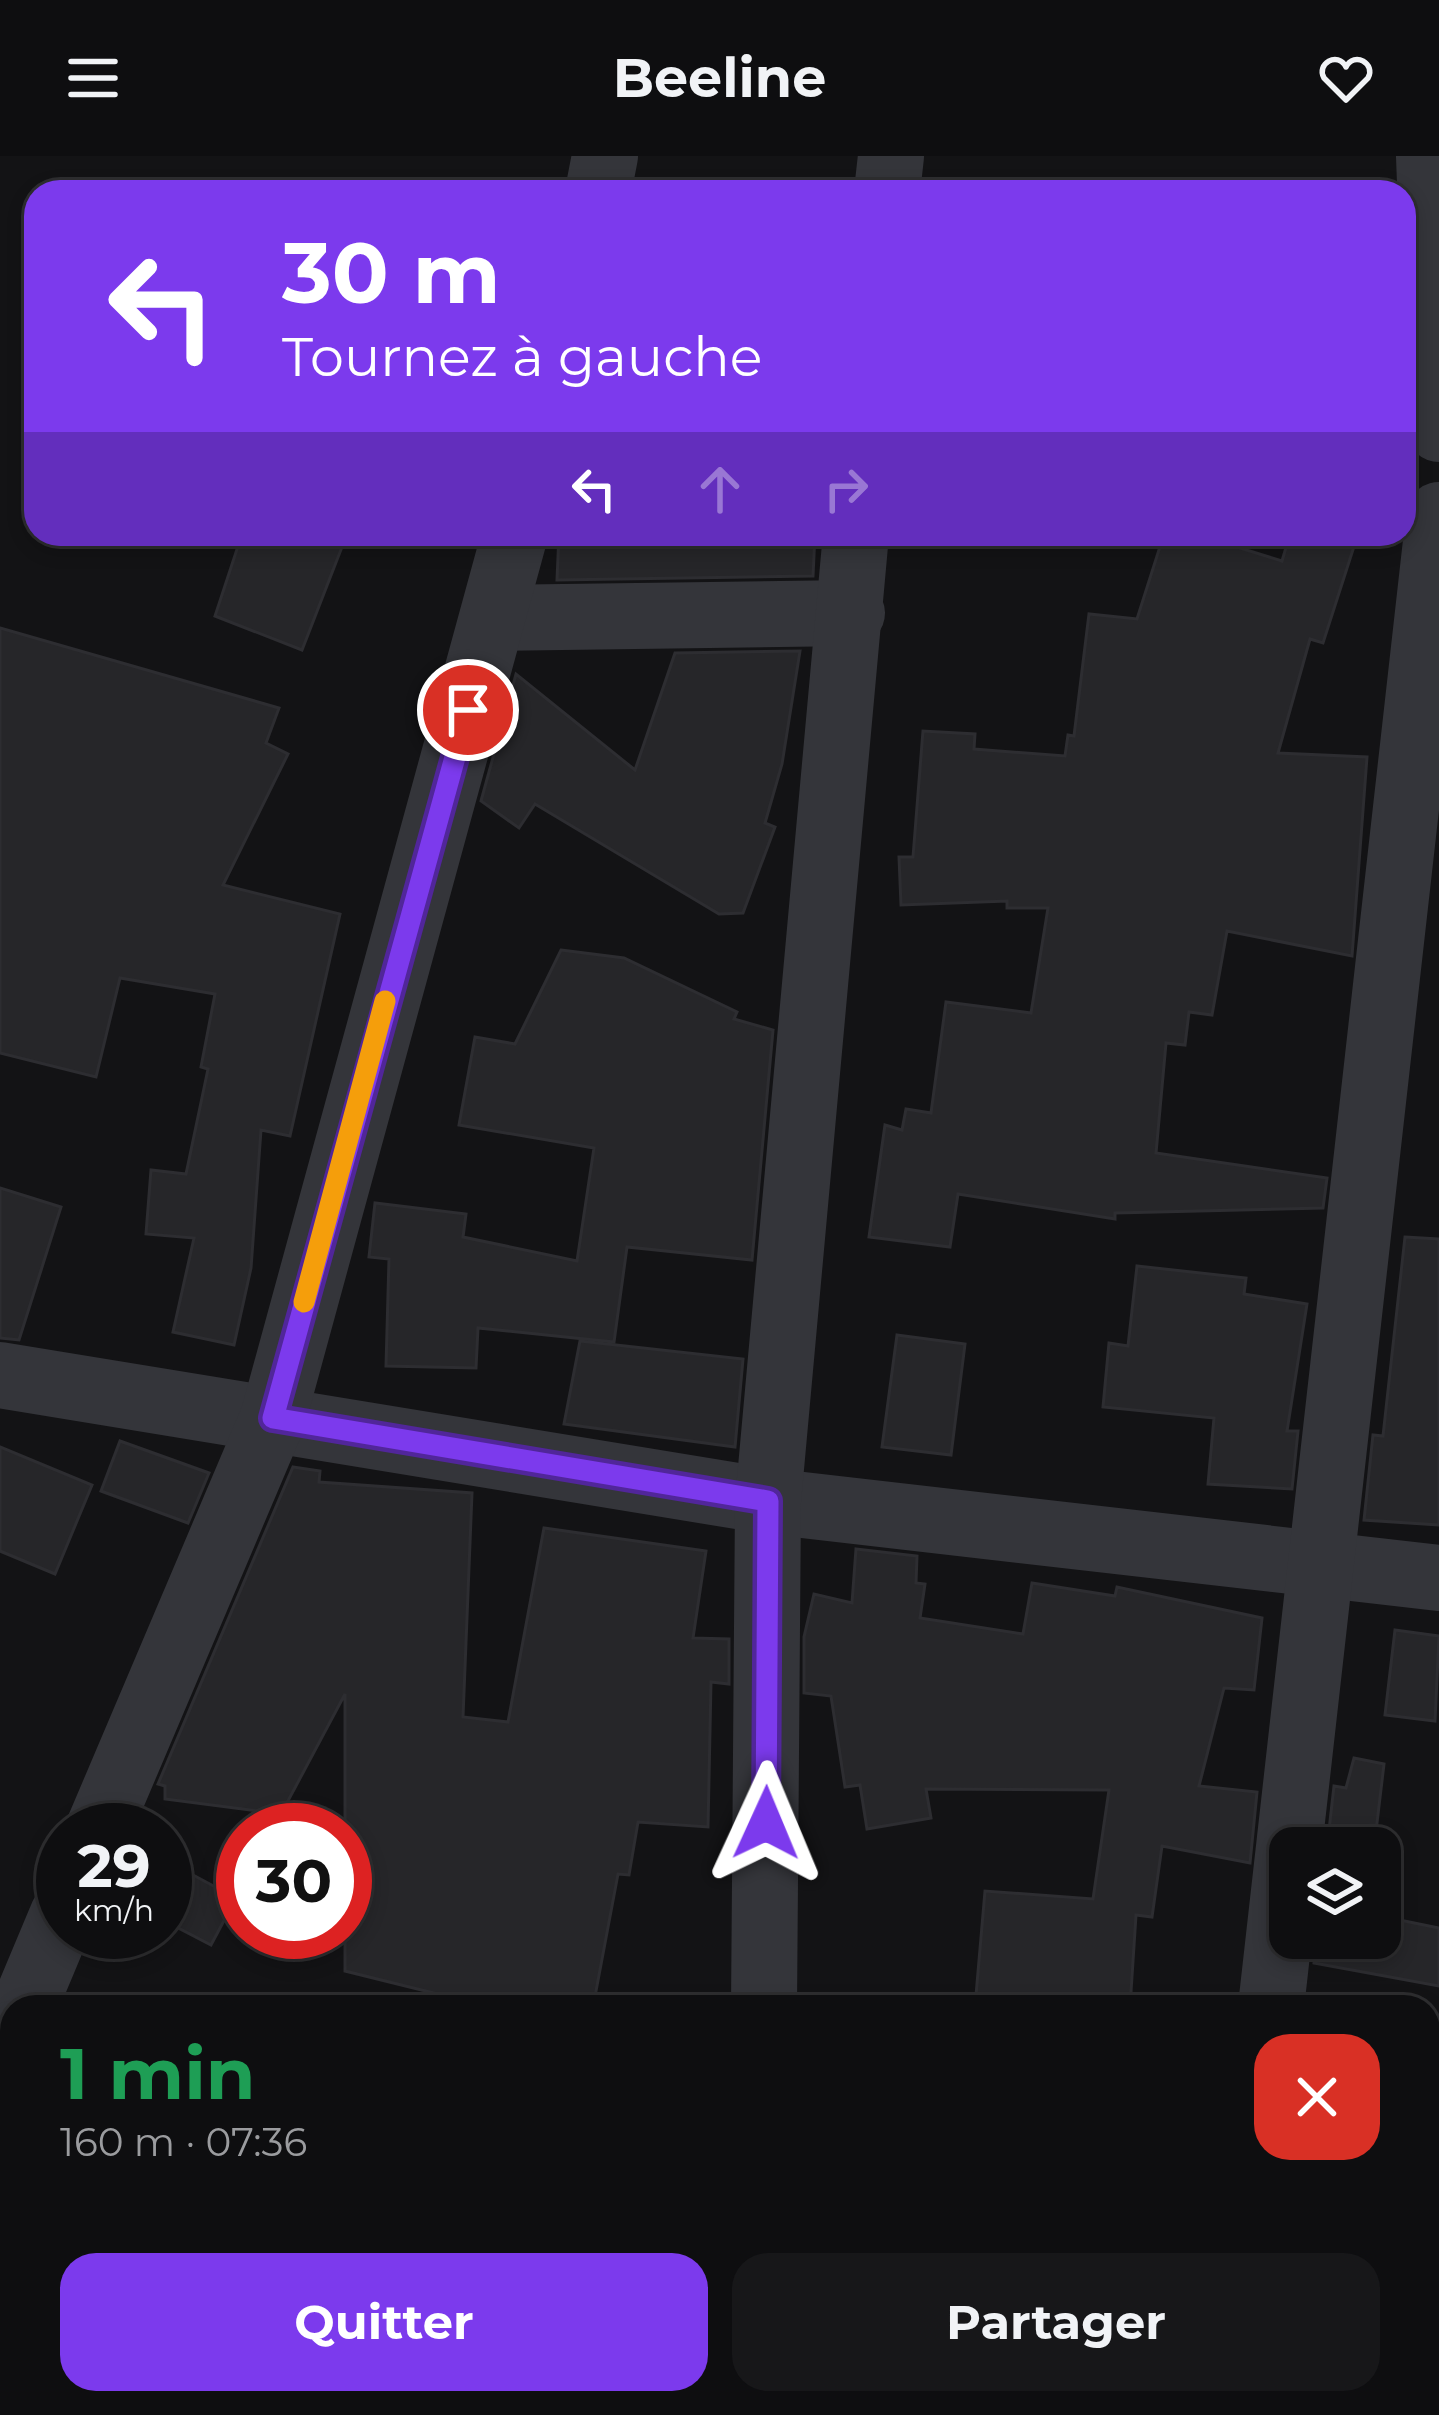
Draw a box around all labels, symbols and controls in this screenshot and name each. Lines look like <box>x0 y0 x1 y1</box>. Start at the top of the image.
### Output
icon: menu <box>60 45 126 111</box>
text: Beeline <box>613 45 826 111</box>
icon: heart <box>1313 45 1379 111</box>
text: 30 m <box>282 222 501 324</box>
icon: left <box>84 228 240 384</box>
text: Tournez à gauche <box>282 324 762 390</box>
icon: left <box>561 456 627 522</box>
icon: ahead <box>687 456 753 522</box>
icon: right <box>813 456 879 522</box>
pin <box>417 659 519 761</box>
icon: arrive <box>435 677 501 743</box>
position arrow <box>703 1760 829 1886</box>
speed limit sign: 30 <box>216 1803 372 1959</box>
map controls <box>1269 1827 1401 1959</box>
button: layers <box>1269 1827 1401 1959</box>
text: 29 <box>77 1829 151 1902</box>
text: km/h <box>74 1892 154 1929</box>
text: 1 min <box>60 2029 256 2117</box>
button: close <box>1254 2034 1380 2160</box>
text: 160 m · 07:36 <box>60 2118 307 2166</box>
button: Quitter <box>60 2253 708 2391</box>
button: Partager <box>732 2253 1380 2391</box>

